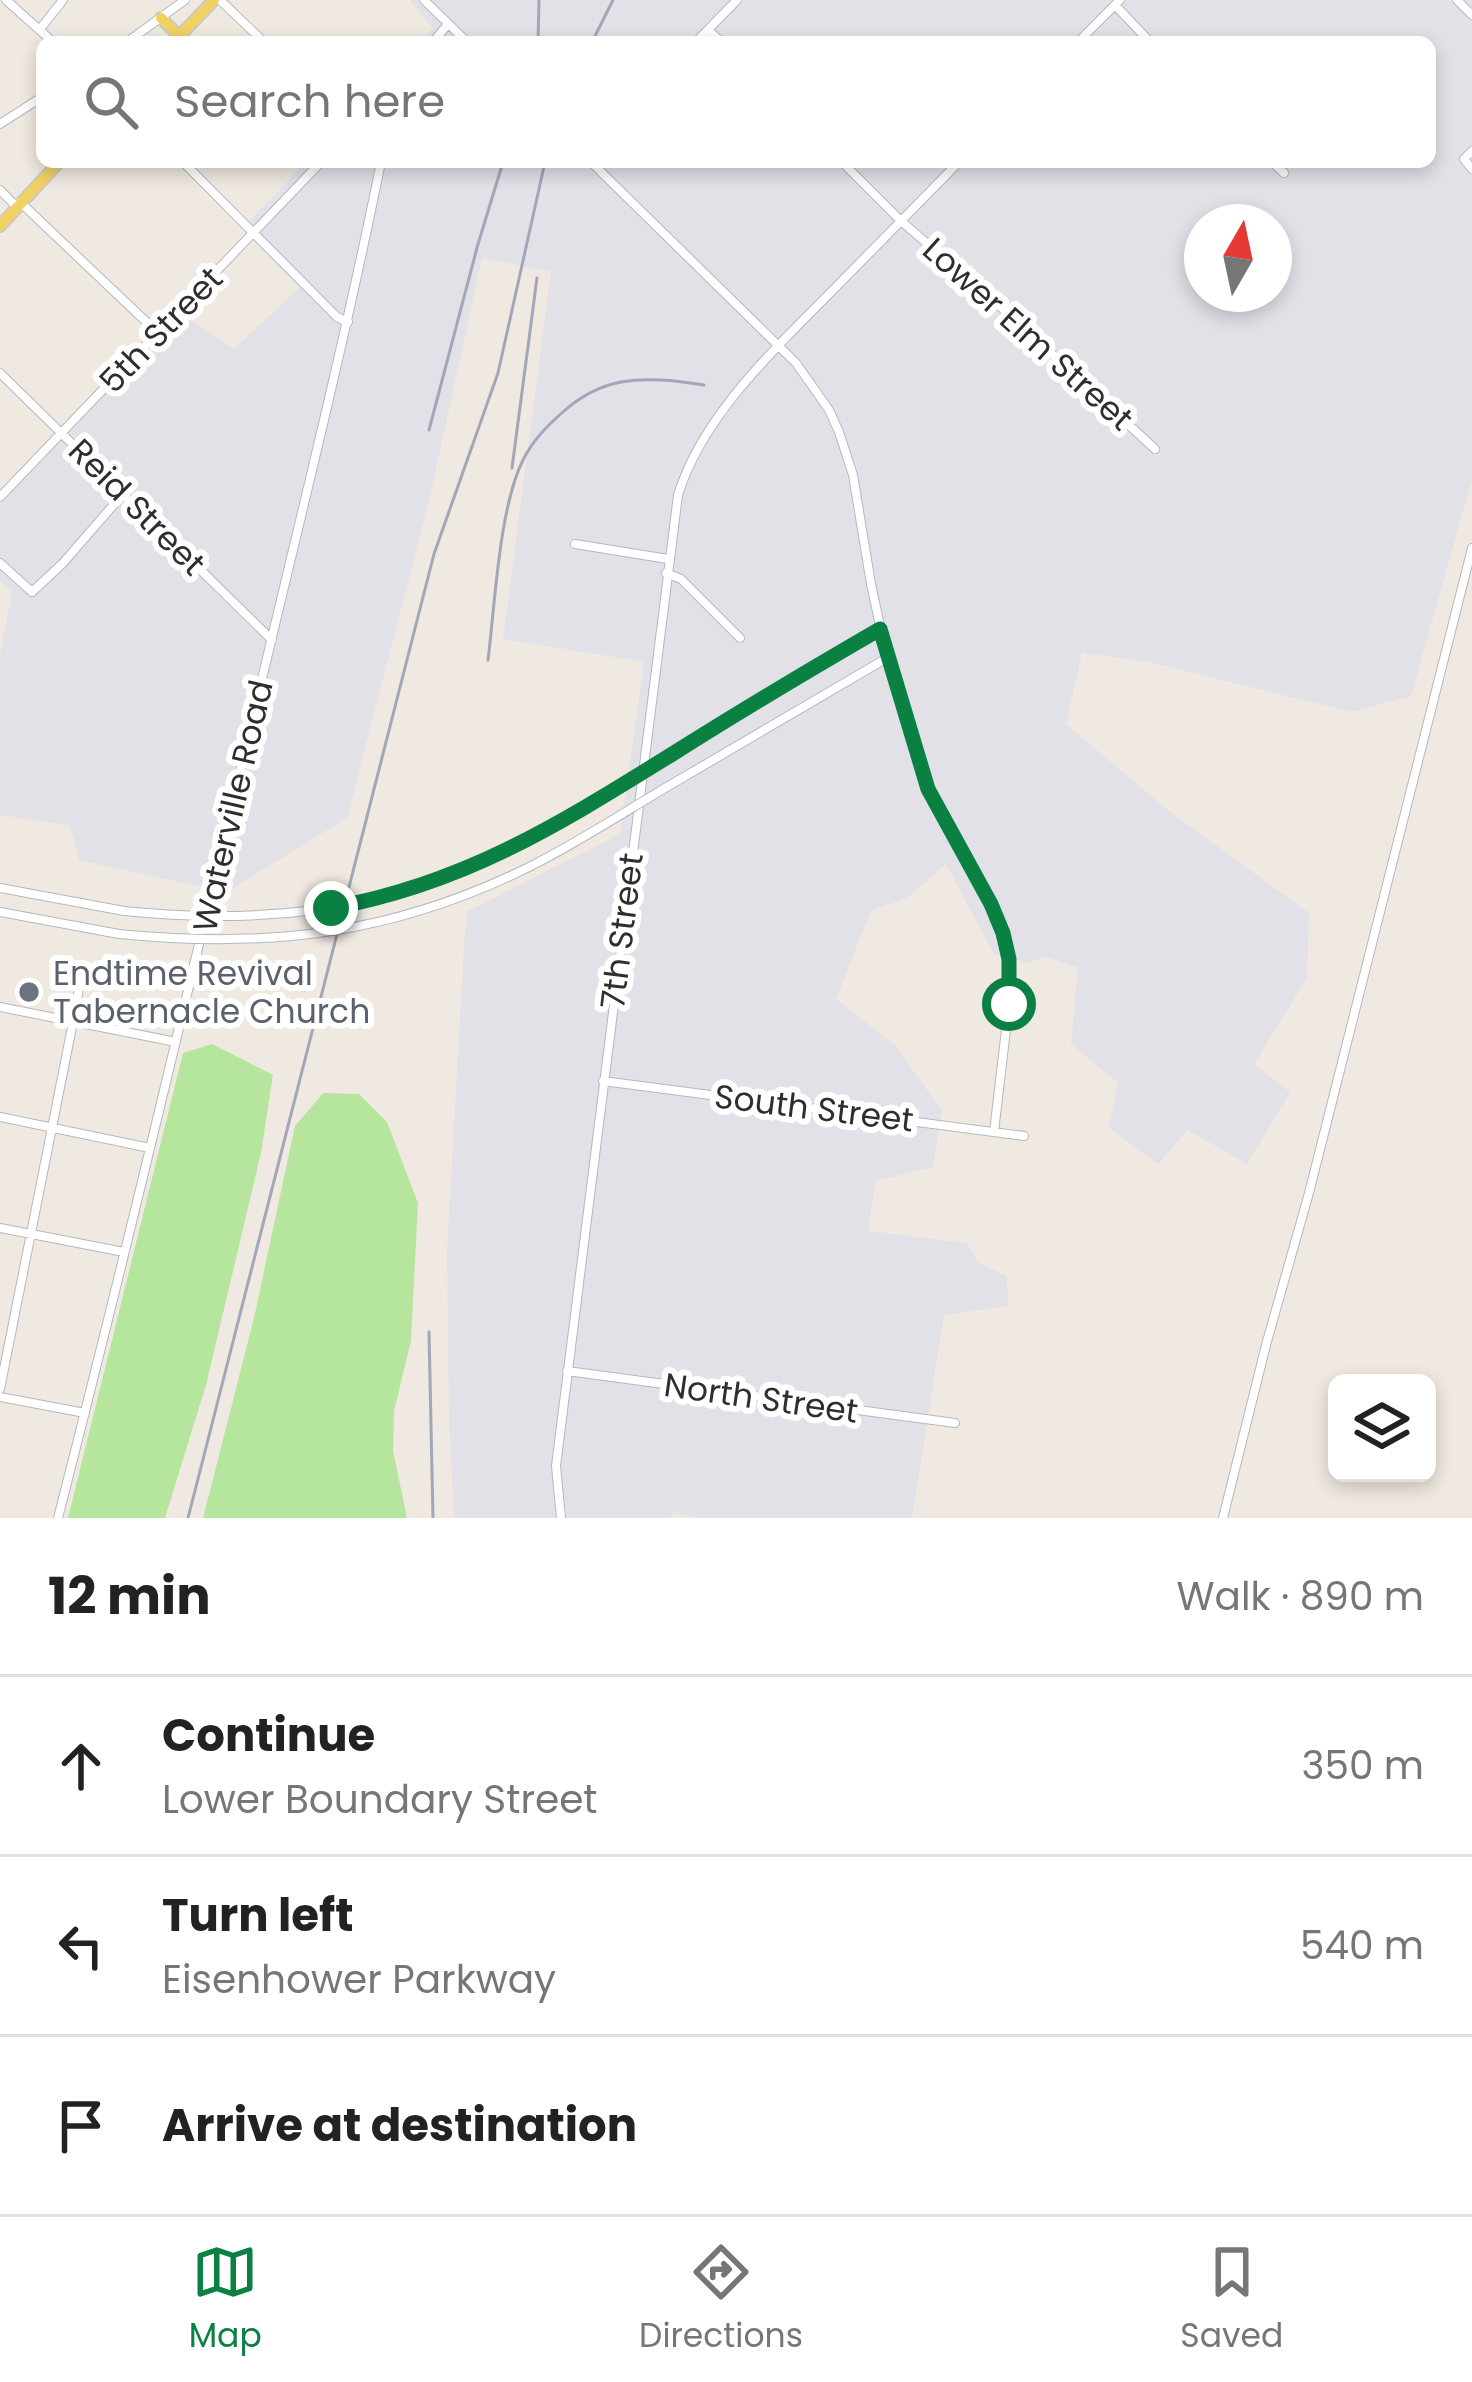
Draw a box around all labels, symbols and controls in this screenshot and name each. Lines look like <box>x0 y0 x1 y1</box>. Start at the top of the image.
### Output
search box <box>36 36 1436 168</box>
icon: search <box>78 69 144 135</box>
text: Search here <box>174 70 445 133</box>
north arrow <box>1184 204 1292 312</box>
street label: Lower Elm Street <box>913 227 1143 441</box>
street label: 5th Street <box>89 256 233 404</box>
street label: Reid Street <box>58 428 216 586</box>
street label: Waterville Road <box>181 675 285 937</box>
street label: 7th Street <box>589 850 655 1012</box>
route end <box>304 881 358 935</box>
place label: Endtime Revival Tabernacle Church <box>53 950 370 1035</box>
route start <box>982 977 1036 1031</box>
marker: Endtime Revival Tabernacle Church <box>16 979 42 1005</box>
street label: South Street <box>712 1072 916 1144</box>
street label: North Street <box>661 1361 861 1435</box>
map controls <box>1328 1374 1436 1482</box>
button: layers <box>1328 1374 1436 1482</box>
text: 12 min <box>48 1560 211 1632</box>
text: Walk · 890 m <box>1177 1569 1424 1624</box>
text: Continue <box>162 1704 375 1767</box>
icon: ahead <box>48 1733 114 1799</box>
text: 350 m <box>1301 1738 1424 1793</box>
text: Lower Boundary Street <box>162 1772 598 1827</box>
text: Turn left <box>162 1884 354 1947</box>
icon: left <box>48 1913 114 1979</box>
text: 540 m <box>1300 1918 1424 1973</box>
text: Eisenhower Parkway <box>162 1952 556 2007</box>
icon: arrive <box>48 2093 114 2159</box>
text: Arrive at destination <box>162 2094 637 2157</box>
tab: Map <box>189 2239 262 2361</box>
tab: Directions <box>639 2239 803 2361</box>
tab: Saved <box>1180 2239 1283 2361</box>

